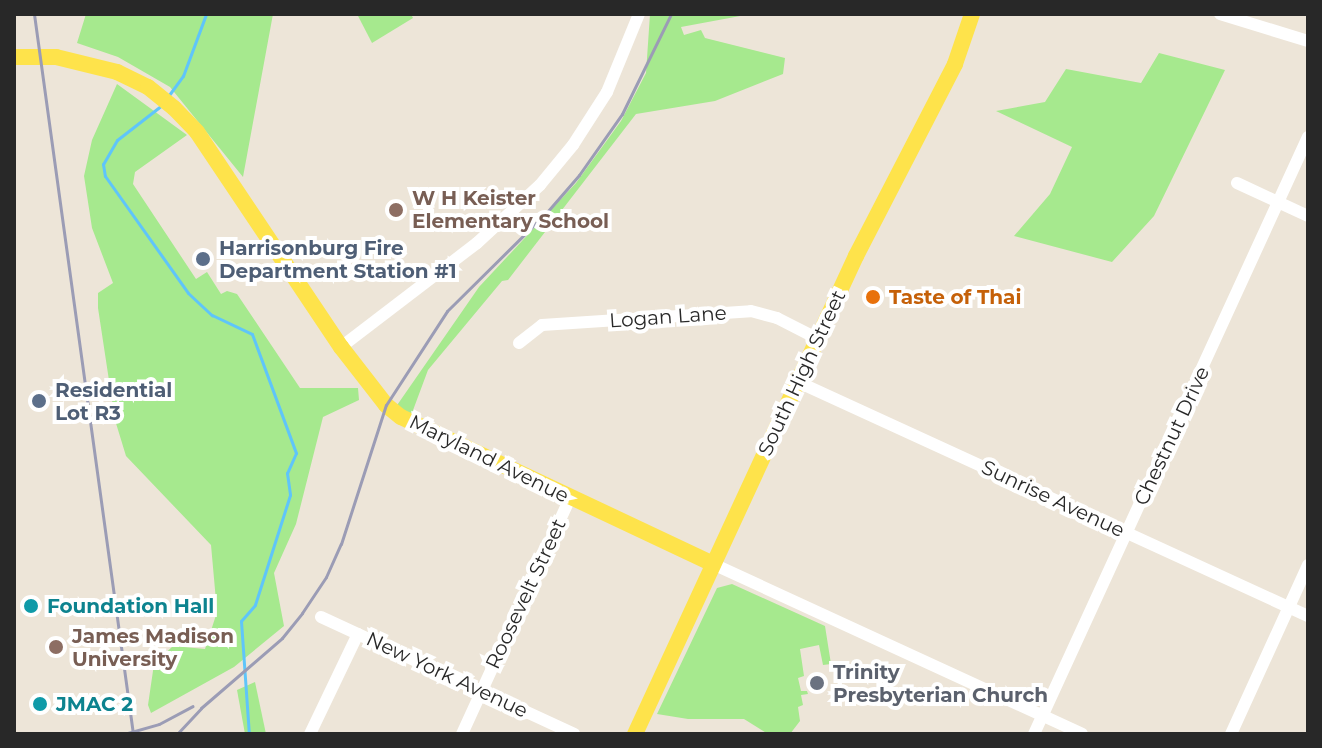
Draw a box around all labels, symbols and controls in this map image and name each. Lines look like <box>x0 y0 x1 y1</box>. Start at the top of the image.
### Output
place label: W H Keister Elementary School <box>412 186 609 233</box>
marker: W H Keister Elementary School <box>387 201 405 219</box>
place label: Harrisonburg Fire Department Station #1 <box>219 236 457 283</box>
marker: Harrisonburg Fire Department Station #1 <box>194 250 212 268</box>
place label: Taste of Thai <box>889 285 1021 309</box>
street label: South High Street <box>753 286 851 460</box>
marker: Taste of Thai <box>864 288 882 306</box>
street label: Logan Lane <box>609 301 727 333</box>
street label: Chestnut Drive <box>1129 363 1215 509</box>
place label: Residential Lot R3 <box>55 378 172 425</box>
marker: Residential Lot R3 <box>30 392 48 410</box>
street label: Maryland Avenue <box>405 410 573 508</box>
street label: Sunrise Avenue <box>978 455 1128 543</box>
street label: Roosevelt Street <box>481 515 571 673</box>
place label: Foundation Hall <box>47 594 214 618</box>
marker: Foundation Hall <box>22 597 40 615</box>
place label: James Madison University <box>72 624 234 671</box>
street label: New York Avenue <box>362 627 532 723</box>
marker: James Madison University <box>47 638 65 656</box>
place label: Trinity Presbyterian Church <box>833 660 1048 707</box>
marker: Trinity Presbyterian Church <box>808 674 826 692</box>
place label: JMAC 2 <box>56 692 133 716</box>
marker: JMAC 2 <box>31 695 49 713</box>

